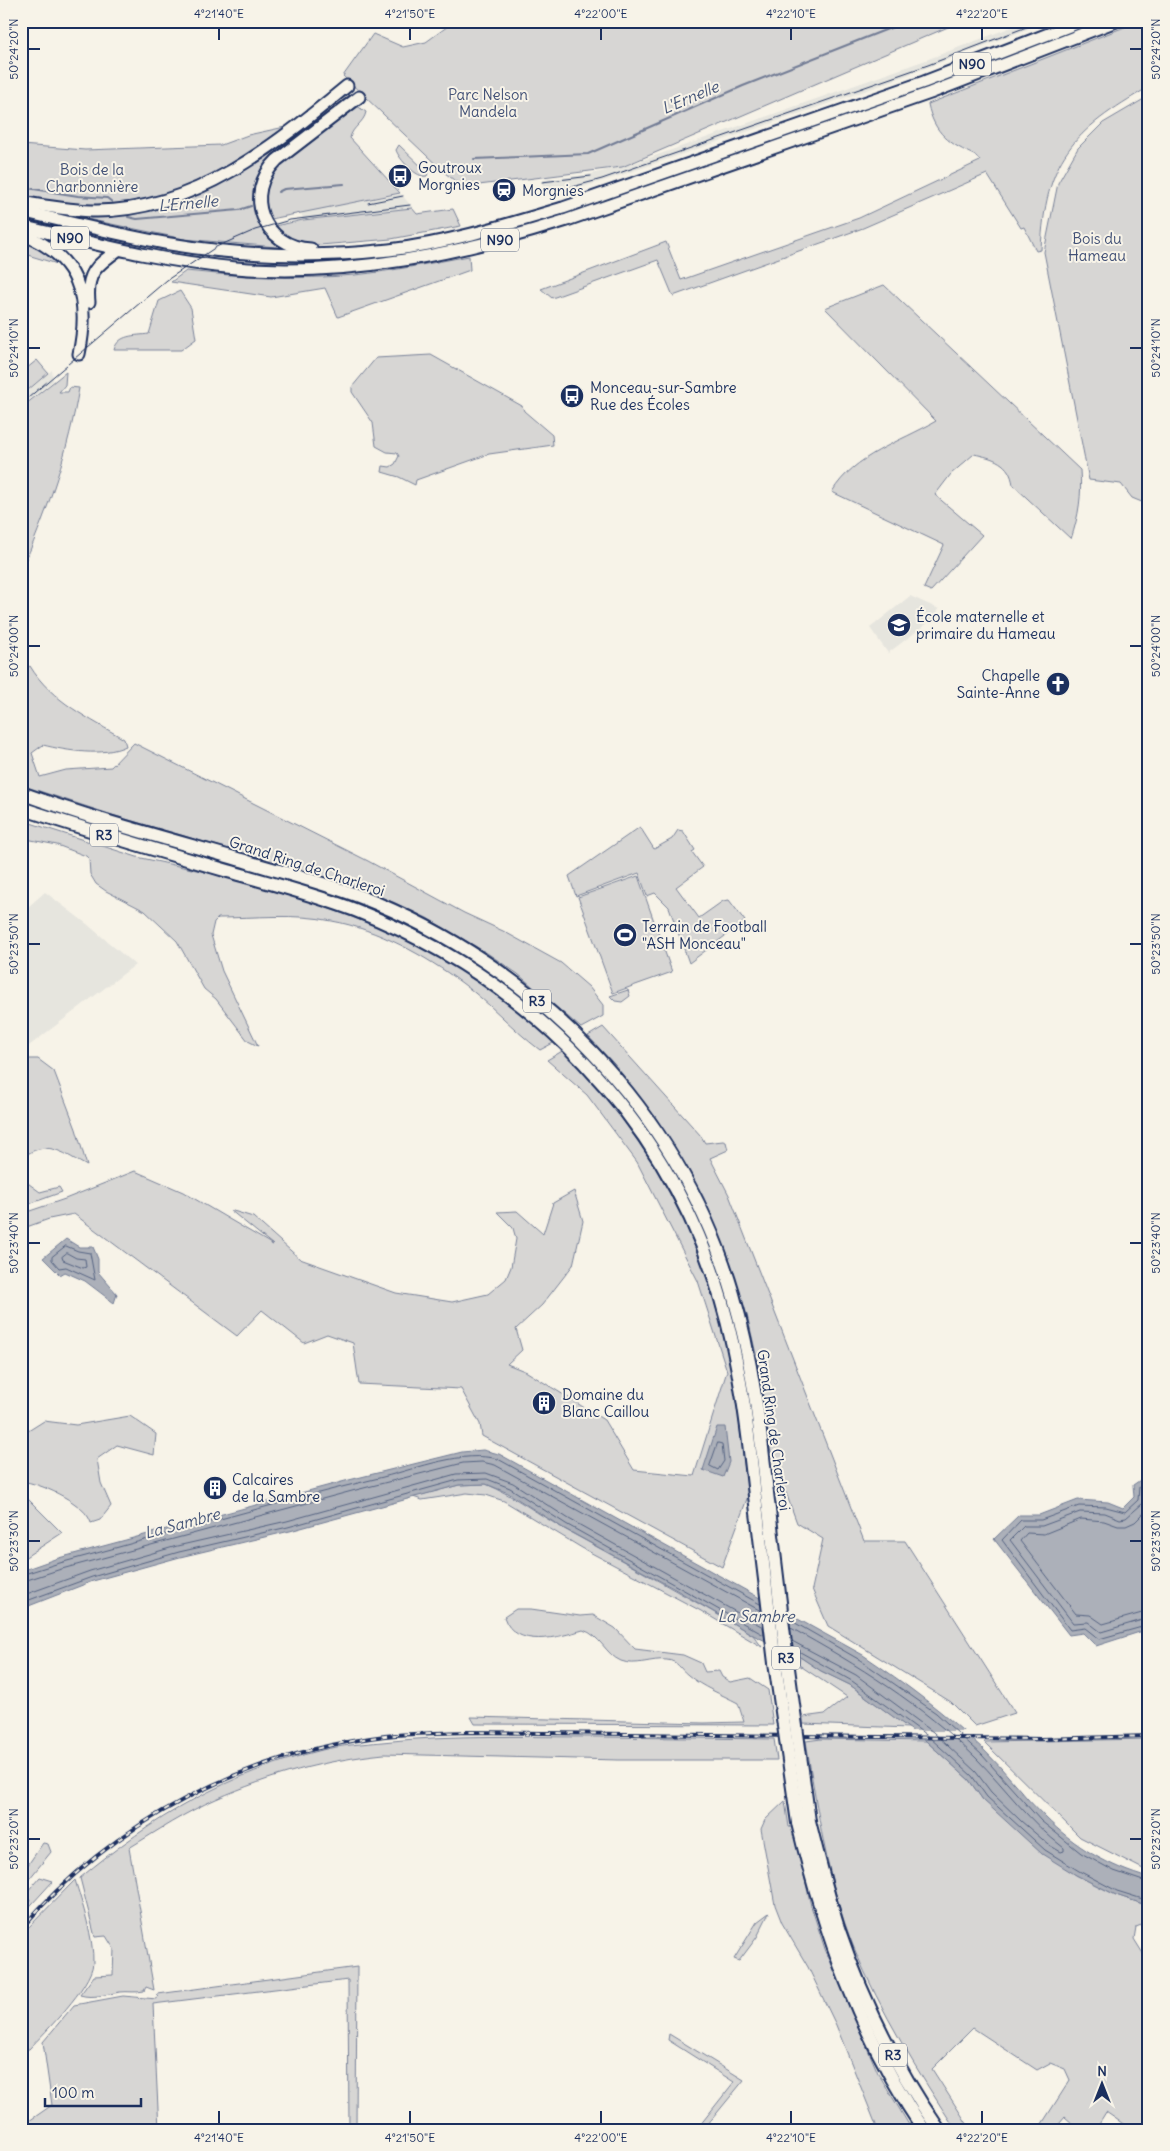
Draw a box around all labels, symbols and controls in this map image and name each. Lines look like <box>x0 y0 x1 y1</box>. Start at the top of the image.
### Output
text: 4°21'40"E <box>194 6 244 21</box>
text: 4°21'50"E <box>385 6 435 21</box>
text: 4°22'00"E <box>574 6 628 21</box>
text: 4°22'10"E <box>766 6 816 21</box>
text: 4°22'20"E <box>956 6 1008 21</box>
text: 50°24'20"N <box>6 18 21 80</box>
text: 50°24'20"N <box>1148 18 1163 80</box>
road number: N90 <box>953 52 991 76</box>
water label: L'Ernelle <box>659 76 723 118</box>
park label: Parc Nelson Mandela <box>448 85 528 121</box>
place label: Goutroux Morgnies <box>418 158 482 194</box>
park label: Bois de la Charbonnière <box>46 160 138 196</box>
bus stop icon: Goutroux Morgnies <box>387 163 413 189</box>
station icon: Morgnies <box>491 177 517 203</box>
place label: Morgnies <box>522 181 584 200</box>
water label: L'Ernelle <box>157 190 220 216</box>
road number: N90 <box>51 227 89 250</box>
road number: N90 <box>481 228 519 252</box>
park label: Bois du Hameau <box>1068 229 1126 265</box>
text: 50°24'10"N <box>6 318 21 378</box>
text: 50°24'10"N <box>1148 318 1163 378</box>
place label: Monceau-sur-Sambre Rue des Écoles <box>590 378 737 414</box>
bus stop icon: Monceau-sur-Sambre Rue des Écoles <box>559 383 585 409</box>
place label: École maternelle et primaire du Hameau <box>916 607 1056 643</box>
school or university icon: École maternelle et primaire du Hameau <box>886 612 912 638</box>
text: 50°24'00"N <box>6 615 21 677</box>
text: 50°24'00"N <box>1148 615 1163 677</box>
place label: Chapelle Sainte-Anne <box>957 666 1040 702</box>
church icon: Chapelle Sainte-Anne <box>1045 671 1071 697</box>
road number: R3 <box>90 824 118 846</box>
street label: Grand Ring de Charleroi <box>227 832 387 900</box>
text: 50°23'50"N <box>6 913 21 975</box>
text: 50°23'50"N <box>1148 913 1163 975</box>
place label: Terrain de Football "ASH Monceau" <box>642 917 767 953</box>
sports icon: Terrain de Football "ASH Monceau" <box>612 922 638 948</box>
road number: R3 <box>523 989 551 1012</box>
text: 50°23'40"N <box>6 1212 21 1274</box>
text: 50°23'40"N <box>1148 1212 1163 1274</box>
street label: Grand Ring de Charleroi <box>753 1348 795 1512</box>
place label: Domaine du Blanc Caillou <box>562 1385 649 1421</box>
building icon: Domaine du Blanc Caillou <box>531 1390 557 1416</box>
place label: Calcaires de la Sambre <box>232 1470 320 1506</box>
building icon: Calcaires de la Sambre <box>202 1475 228 1501</box>
water label: La Sambre <box>142 1503 223 1543</box>
text: 50°23'30"N <box>6 1510 21 1572</box>
text: 50°23'30"N <box>1148 1510 1163 1572</box>
water label: La Sambre <box>717 1606 796 1626</box>
road number: R3 <box>772 1646 800 1670</box>
text: 50°23'20"N <box>6 1808 21 1870</box>
text: 50°23'20"N <box>1148 1808 1163 1870</box>
road number: R3 <box>879 2044 907 2066</box>
north arrow <box>1078 2058 1128 2108</box>
text: N <box>1097 2062 1107 2080</box>
scale bar <box>45 2076 141 2108</box>
text: 100 m <box>52 2083 94 2102</box>
text: 4°21'40"E <box>194 2130 244 2145</box>
text: 4°21'50"E <box>385 2130 435 2145</box>
text: 4°22'00"E <box>574 2130 628 2145</box>
text: 4°22'10"E <box>766 2130 816 2145</box>
text: 4°22'20"E <box>956 2130 1008 2145</box>

